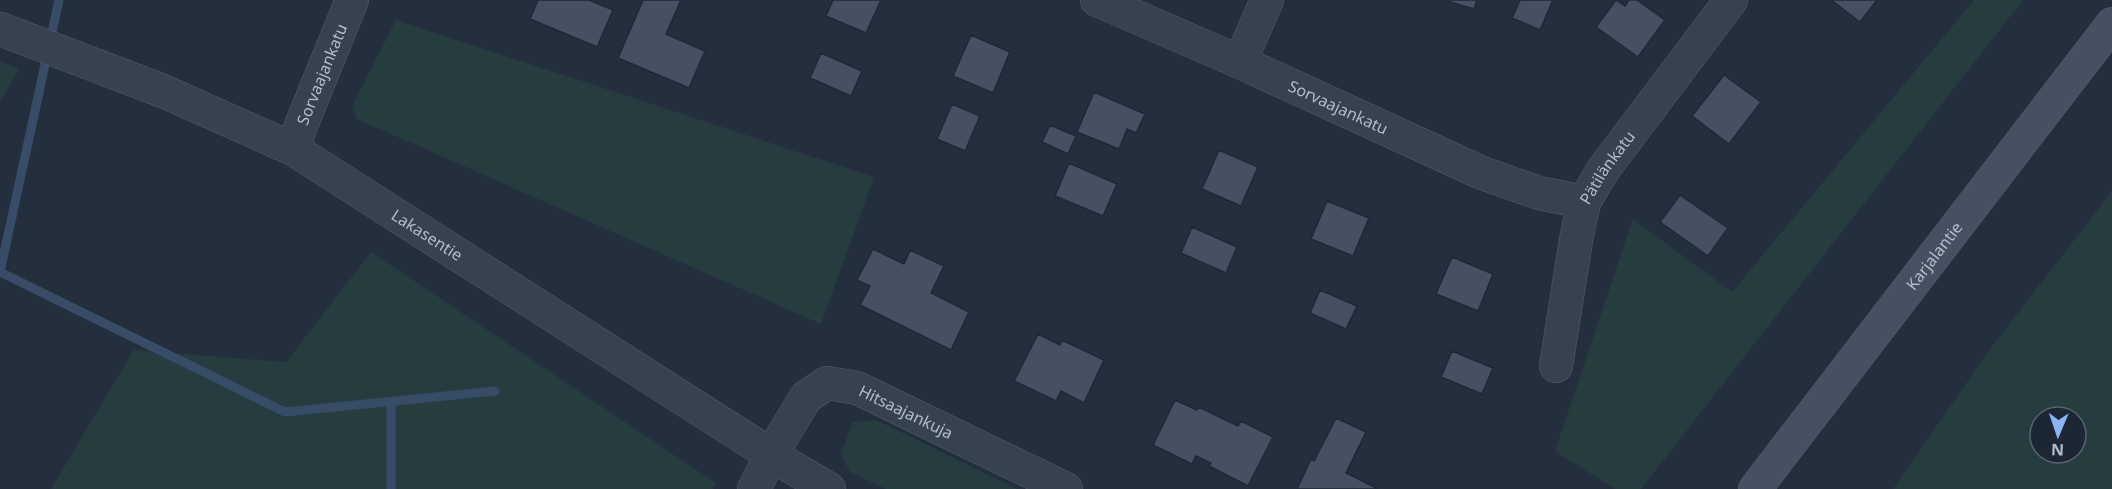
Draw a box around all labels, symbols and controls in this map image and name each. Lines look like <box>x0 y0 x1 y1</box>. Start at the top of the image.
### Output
street label: Sorvaajankatu <box>291 20 352 128</box>
street label: Sorvaajankatu <box>1285 75 1392 139</box>
street label: Pätilänkatu <box>1574 126 1640 208</box>
street label: Lakasentie <box>387 204 467 266</box>
street label: Karjalantie <box>1901 217 1967 294</box>
street label: Hitsaajankuja <box>855 380 957 444</box>
north arrow <box>2028 405 2088 465</box>
text: N <box>2051 439 2064 461</box>

